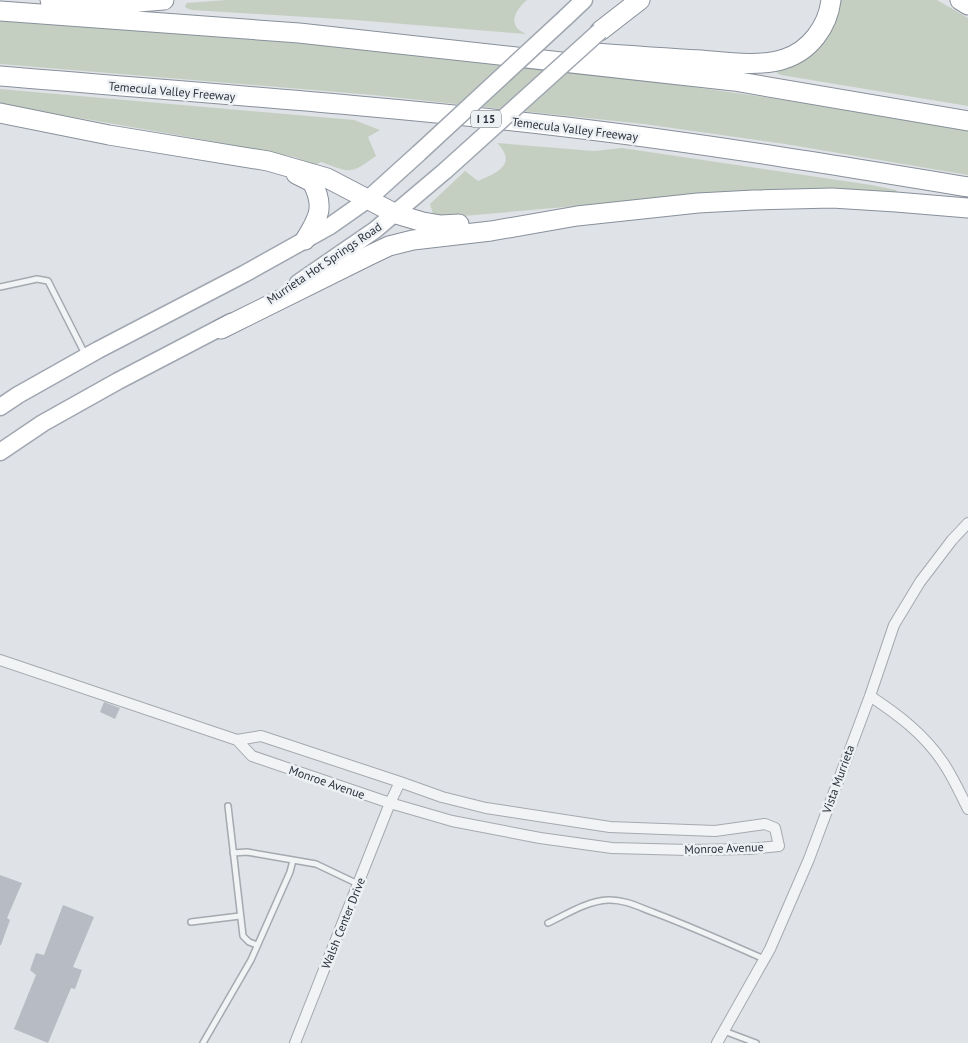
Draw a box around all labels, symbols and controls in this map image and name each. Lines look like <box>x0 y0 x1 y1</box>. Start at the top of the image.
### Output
street label: Temecula Valley Freeway <box>108 78 236 104</box>
road number: I 15 <box>471 110 501 128</box>
street label: Temecula Valley Freeway <box>511 114 639 144</box>
street label: Murrieta Hot Springs Road <box>264 219 384 307</box>
street label: Vista Murrieta <box>818 743 857 816</box>
street label: Monroe Avenue <box>287 762 367 802</box>
street label: Monroe Avenue <box>684 839 764 857</box>
street label: Walsh Center Drive <box>318 875 368 971</box>

